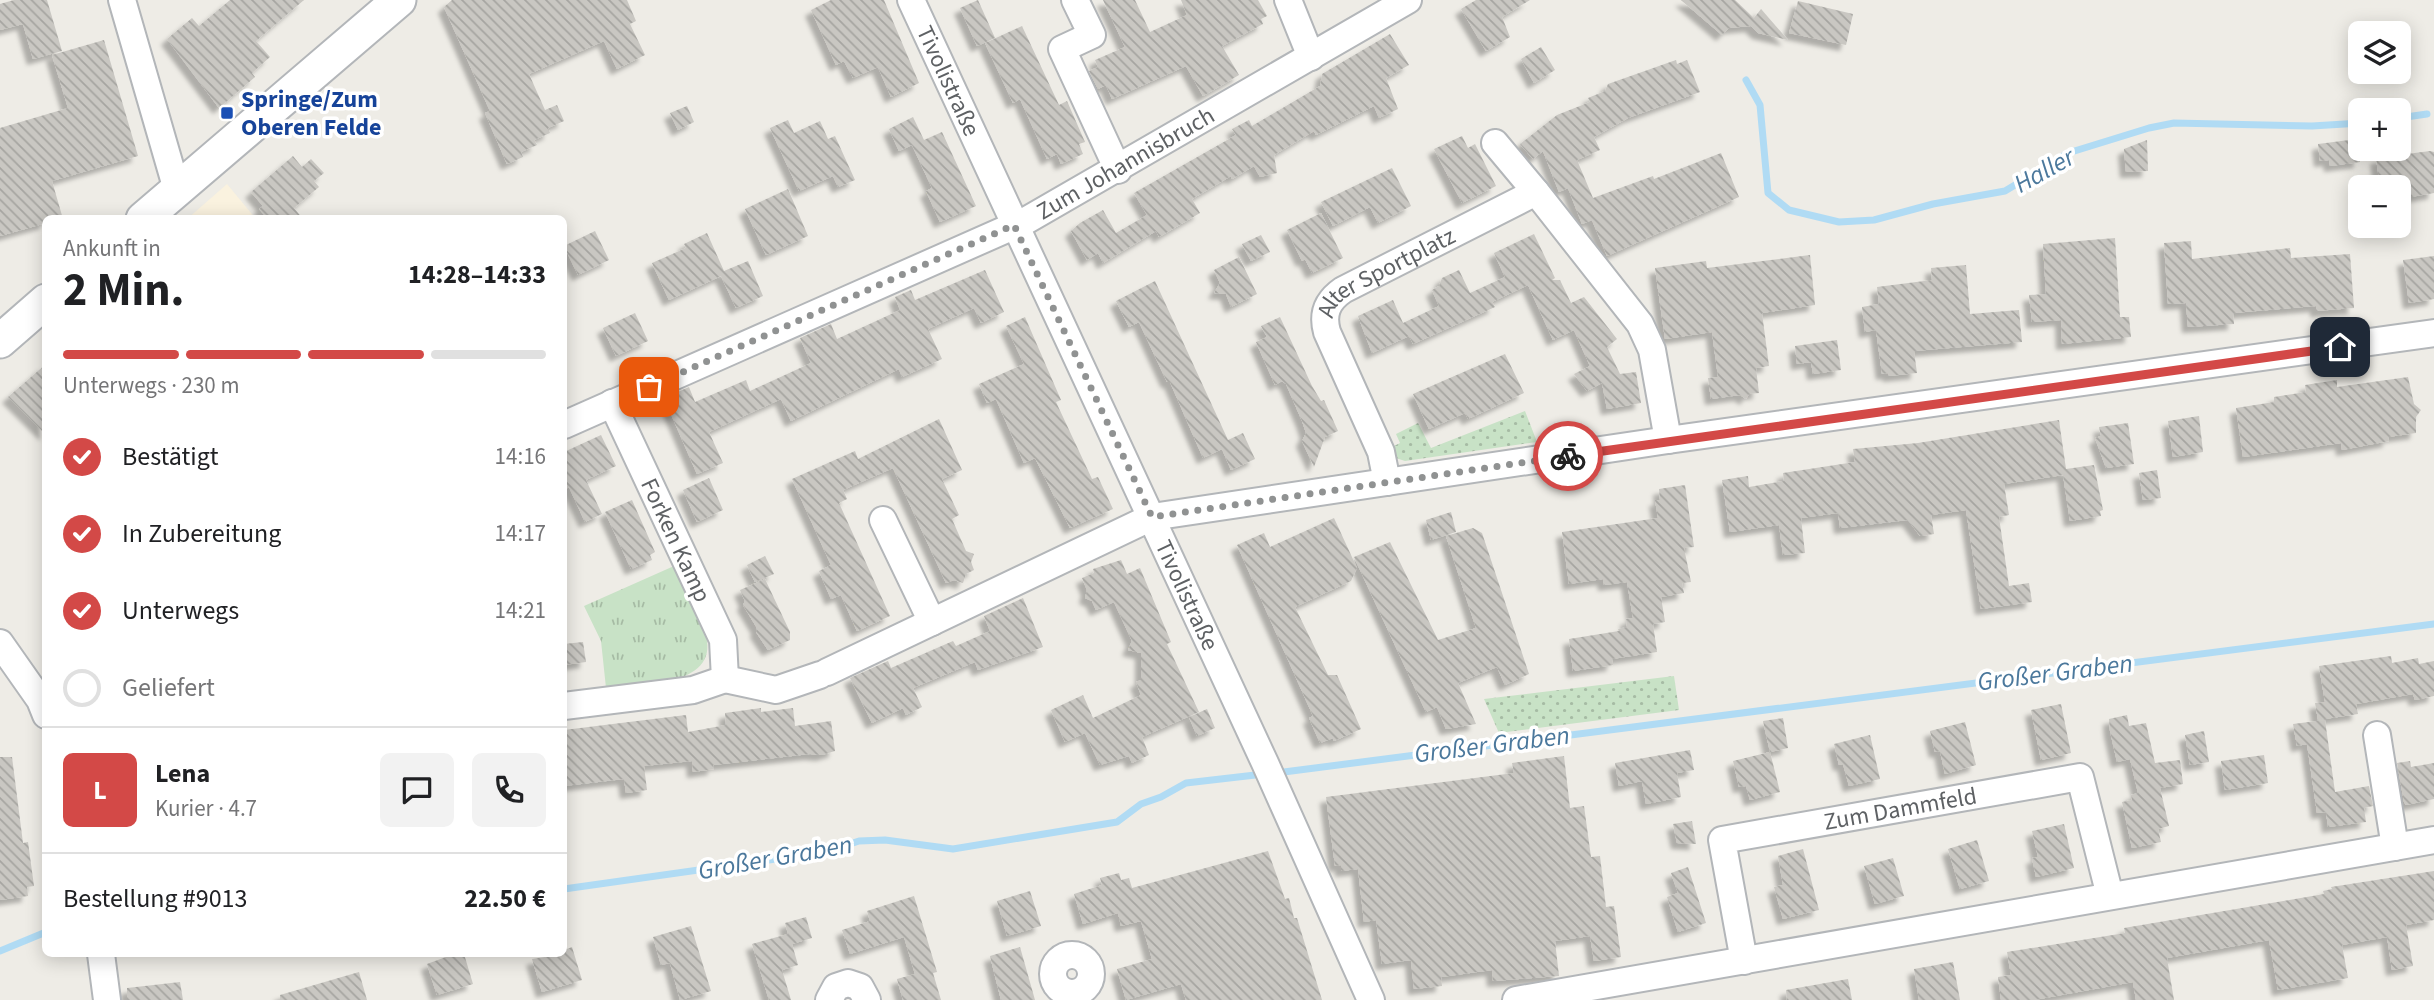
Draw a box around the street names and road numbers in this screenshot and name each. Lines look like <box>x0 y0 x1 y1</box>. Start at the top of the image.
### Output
street label: Tivolistraße <box>907 20 989 142</box>
street label: Zum Johannisbruch <box>1030 98 1221 229</box>
street label: Alter Sportplatz <box>1308 219 1462 322</box>
street label: Forken Kamp <box>632 472 720 608</box>
street label: Tivolistraße <box>1146 534 1227 656</box>
street label: Zum Dammfeld <box>1821 778 1980 840</box>

